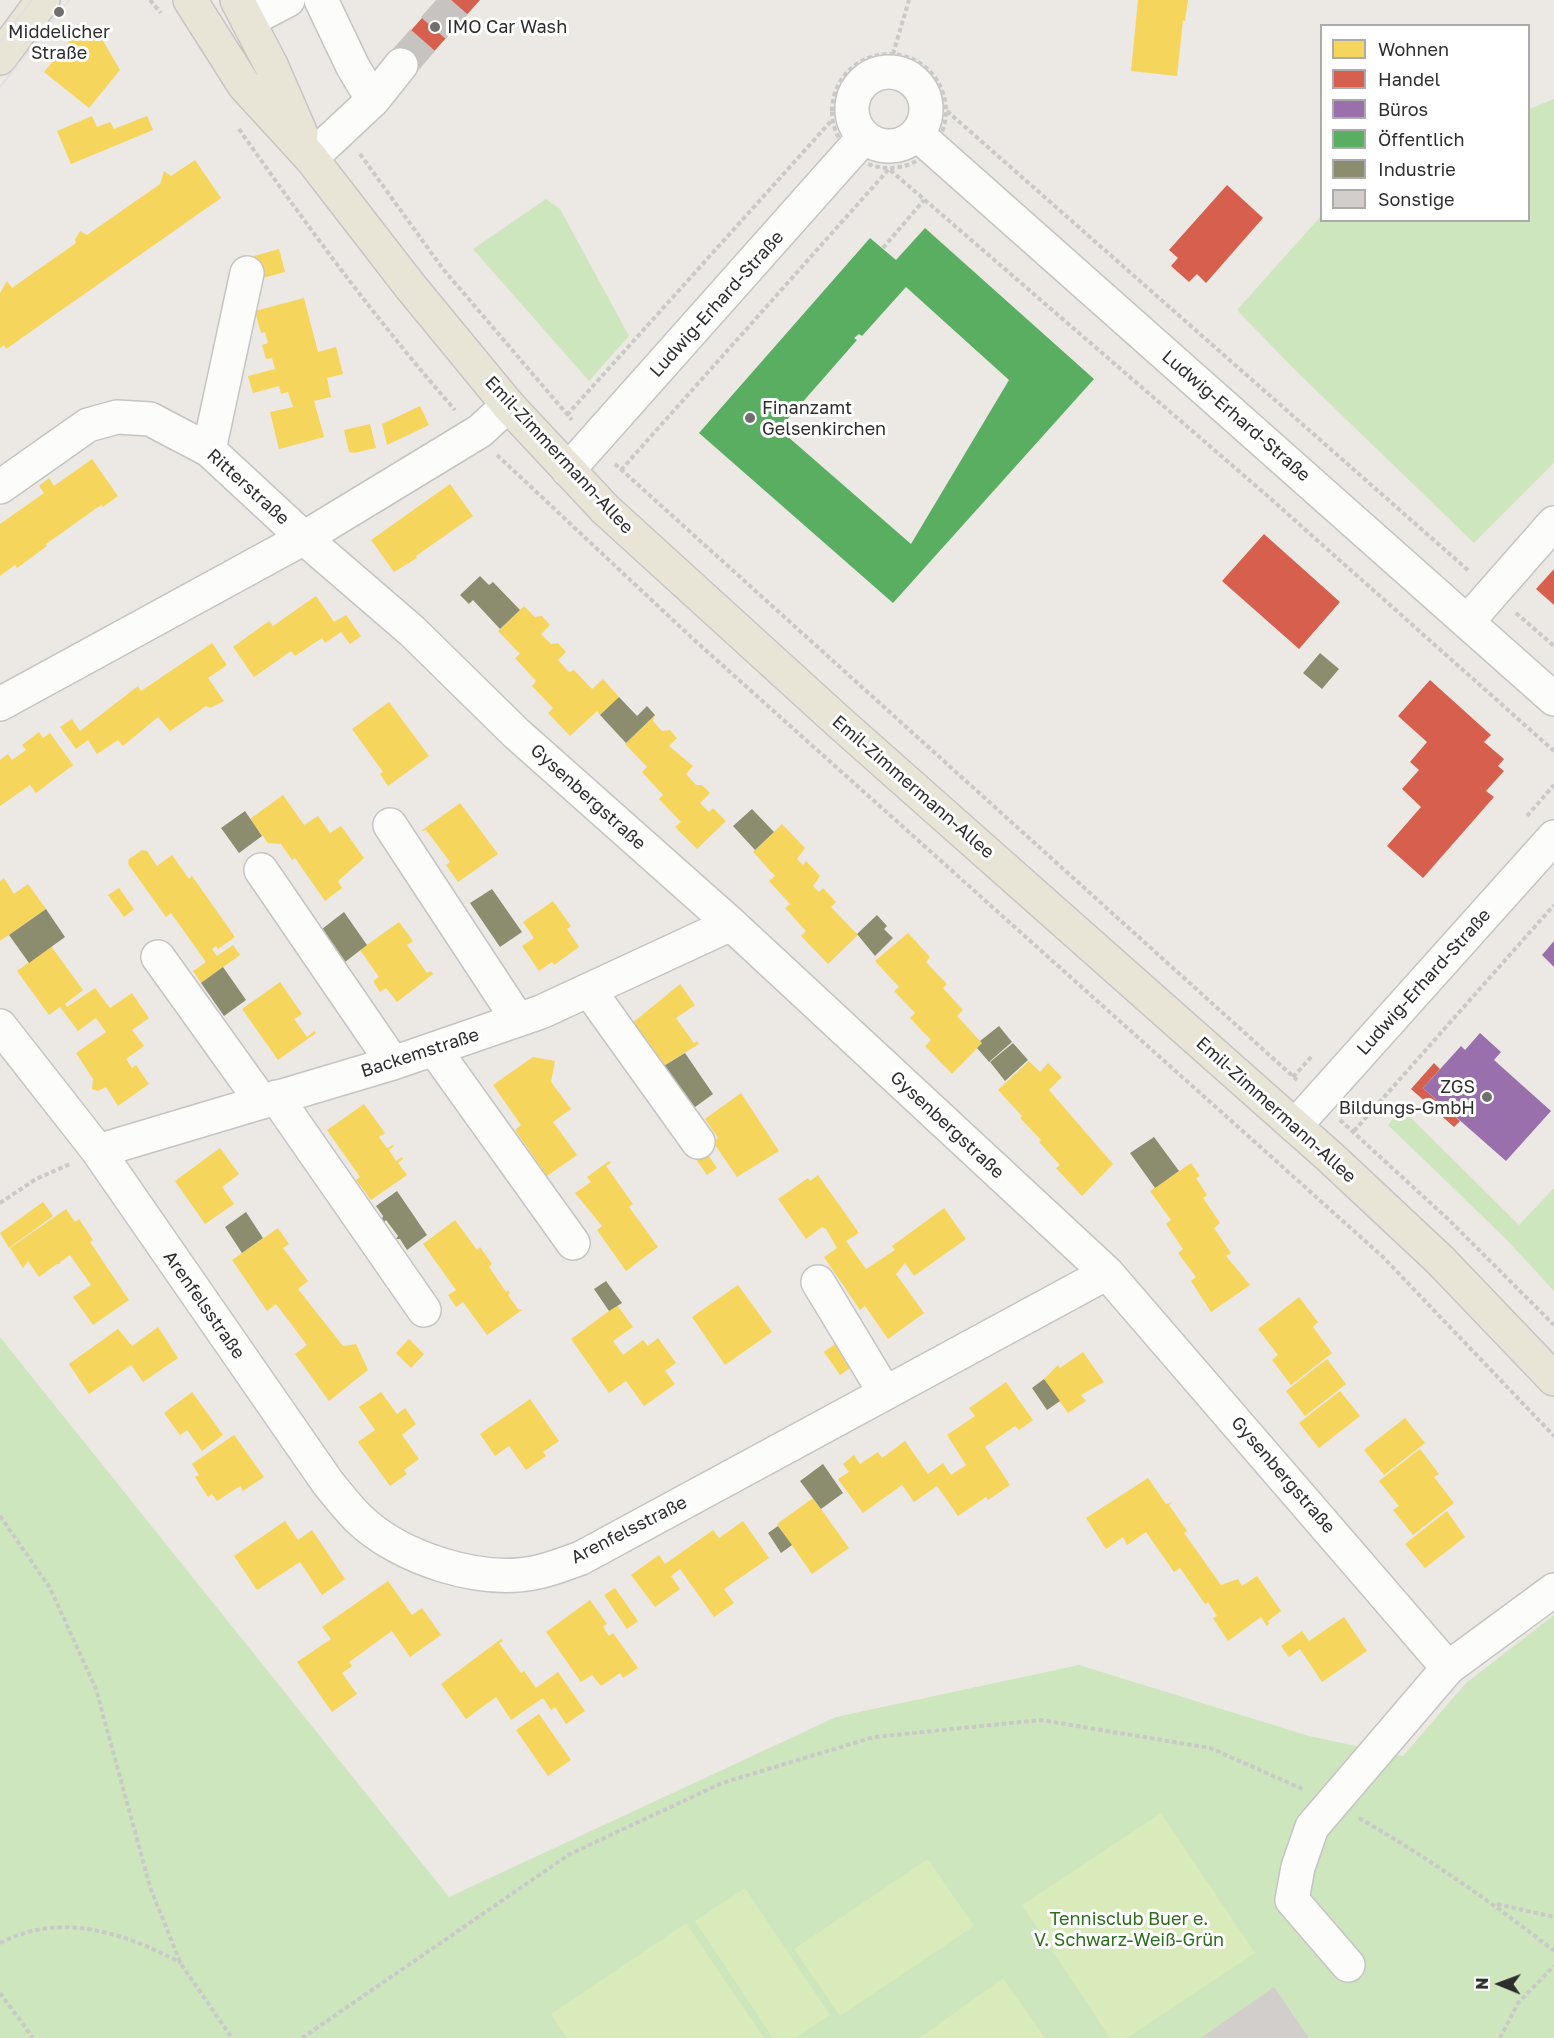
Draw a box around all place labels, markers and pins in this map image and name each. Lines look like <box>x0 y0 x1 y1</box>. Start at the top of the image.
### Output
marker: Middelicher Straße <box>52 5 66 19</box>
place label: IMO Car Wash <box>447 16 567 38</box>
marker: IMO Car Wash <box>428 20 442 34</box>
place label: Middelicher Straße <box>8 21 110 63</box>
place label: Finanzamt Gelsenkirchen <box>762 397 886 440</box>
marker: Finanzamt Gelsenkirchen <box>743 411 757 425</box>
place label: ZGS Bildungs-GmbH <box>1339 1076 1475 1118</box>
marker: ZGS Bildungs-GmbH <box>1480 1090 1494 1104</box>

